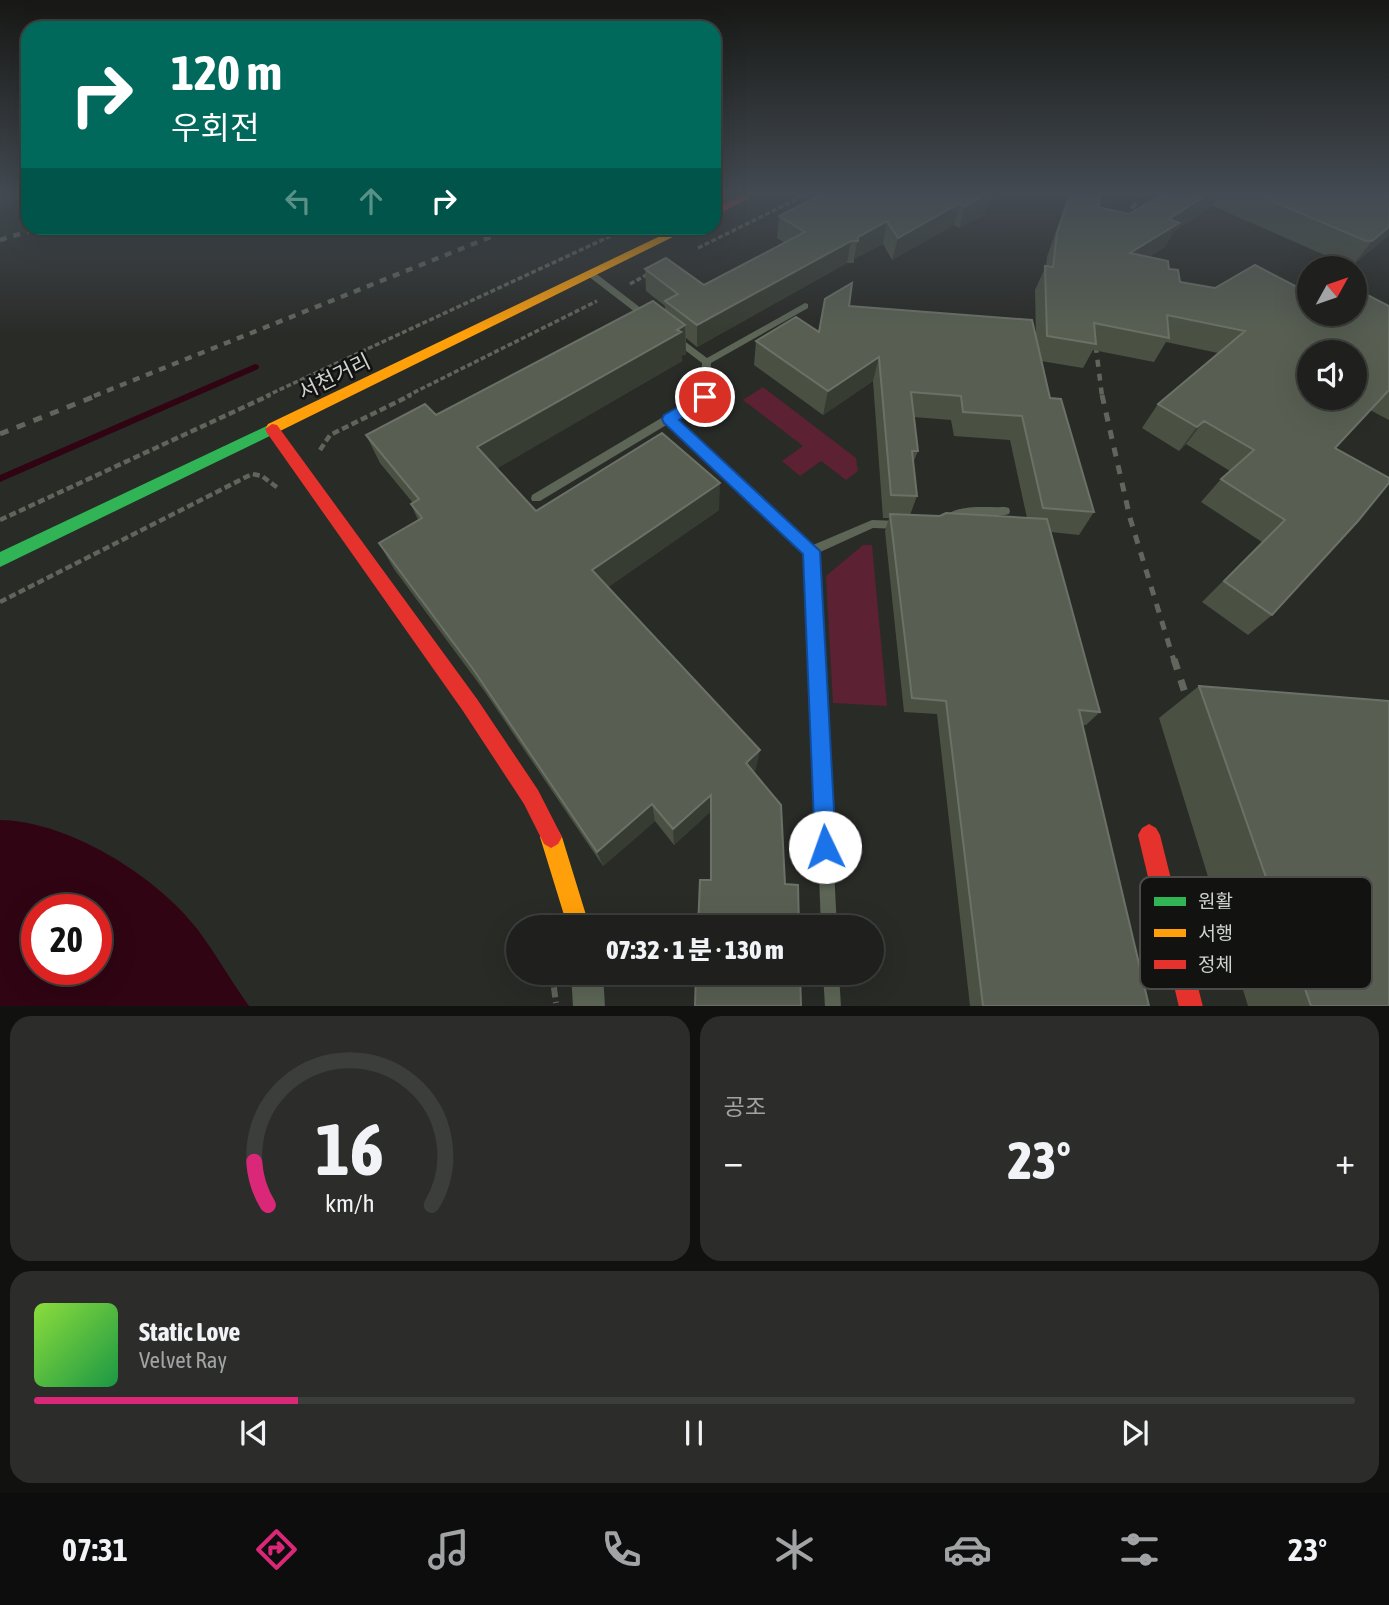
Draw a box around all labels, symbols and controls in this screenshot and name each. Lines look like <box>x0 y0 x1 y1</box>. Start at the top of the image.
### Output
text: 120 m <box>171 44 282 100</box>
icon: right <box>56 49 147 140</box>
text: 우회전 <box>171 109 259 146</box>
icon: left <box>279 182 317 220</box>
icon: ahead <box>352 182 390 220</box>
icon: right <box>425 182 463 220</box>
north arrow <box>1297 256 1367 326</box>
map controls <box>1297 256 1367 410</box>
button: sound <box>1297 340 1367 410</box>
street label: 서천거리 <box>294 348 374 404</box>
pin <box>675 367 735 427</box>
icon: arrive <box>686 378 724 416</box>
position arrow <box>788 810 862 884</box>
legend <box>1140 877 1372 989</box>
text: 원활 <box>1198 890 1233 912</box>
speed limit sign: 20 <box>21 894 112 985</box>
text: 서행 <box>1198 922 1233 944</box>
text: 07:32 · 1 분 · 130 m <box>606 935 784 965</box>
text: 정체 <box>1198 953 1233 975</box>
text: 공조 <box>724 1094 766 1120</box>
text: 16 <box>316 1107 384 1190</box>
text: 23° <box>1008 1130 1071 1190</box>
text: − <box>724 1139 743 1182</box>
text: + <box>1335 1139 1355 1182</box>
text: km/h <box>325 1188 375 1216</box>
text: Static Love <box>139 1317 240 1347</box>
text: Velvet Ray <box>139 1347 227 1373</box>
icon: previous <box>235 1414 273 1452</box>
icon: pause <box>675 1414 713 1452</box>
icon: next <box>1116 1414 1154 1452</box>
icon: directions <box>252 1525 301 1574</box>
icon: music <box>424 1525 473 1574</box>
icon: phone <box>597 1525 646 1574</box>
icon: climate <box>770 1525 819 1574</box>
icon: car <box>943 1525 992 1574</box>
icon: filters <box>1115 1525 1164 1574</box>
text: 07:31 <box>62 1531 128 1568</box>
text: 23° <box>1288 1531 1327 1568</box>

